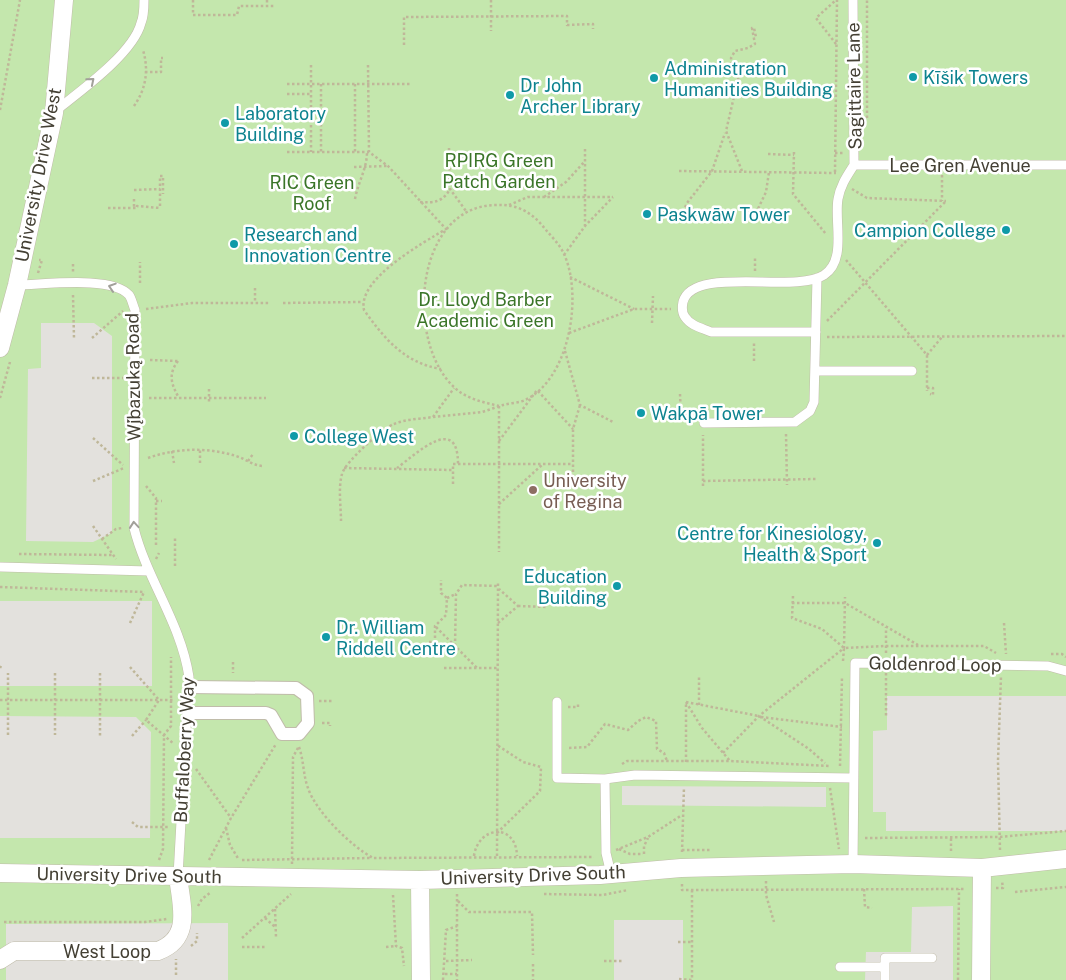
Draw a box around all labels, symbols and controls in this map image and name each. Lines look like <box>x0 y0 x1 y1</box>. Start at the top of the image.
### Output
street label: Sagittaire Lane <box>842 22 866 150</box>
place label: Administration Humanities Building <box>664 58 833 100</box>
place label: Kīšik Towers <box>923 67 1028 88</box>
marker: Kīšik Towers <box>907 71 919 83</box>
marker: Administration Humanities Building <box>648 72 660 84</box>
place label: Dr John Archer Library <box>520 75 641 117</box>
one-way arrow <box>86 78 95 87</box>
street label: University Drive West <box>11 86 65 264</box>
marker: Dr John Archer Library <box>504 89 516 101</box>
place label: Laboratory Building <box>235 103 326 145</box>
marker: Laboratory Building <box>219 117 231 129</box>
park label: RPIRG Green Patch Garden <box>442 150 556 192</box>
street label: Lee Gren Avenue <box>889 155 1031 176</box>
park label: RIC Green Roof <box>270 172 354 214</box>
place label: Paskwāw Tower <box>657 204 790 225</box>
marker: Paskwāw Tower <box>641 208 653 220</box>
place label: Campion College <box>854 220 996 241</box>
place label: Research and Innovation Centre <box>244 224 391 266</box>
marker: Campion College <box>1000 224 1012 236</box>
marker: Research and Innovation Centre <box>228 238 240 250</box>
one-way arrow <box>108 282 117 292</box>
park label: Dr. Lloyd Barber Academic Green <box>416 289 554 331</box>
street label: Wį́bazuką Road <box>121 313 145 441</box>
place label: Wakpā Tower <box>651 403 763 424</box>
marker: Wakpā Tower <box>635 407 647 419</box>
place label: College West <box>304 426 414 447</box>
marker: College West <box>288 430 300 442</box>
place label: University of Regina <box>543 470 627 512</box>
marker: University of Regina <box>527 484 539 496</box>
one-way arrow <box>129 521 140 529</box>
place label: Centre for Kinesiology, Health & Sport <box>677 523 867 565</box>
marker: Centre for Kinesiology, Health & Sport <box>871 537 883 549</box>
place label: Education Building <box>524 566 607 608</box>
marker: Education Building <box>611 580 623 592</box>
place label: Dr. William Riddell Centre <box>336 617 456 659</box>
marker: Dr. William Riddell Centre <box>320 631 332 643</box>
street label: Goldenrod Loop <box>868 652 1002 676</box>
street label: Buffaloberry Way <box>170 676 198 823</box>
street label: University Drive South <box>440 861 626 889</box>
street label: University Drive South <box>36 863 222 887</box>
street label: West Loop <box>63 941 151 962</box>

